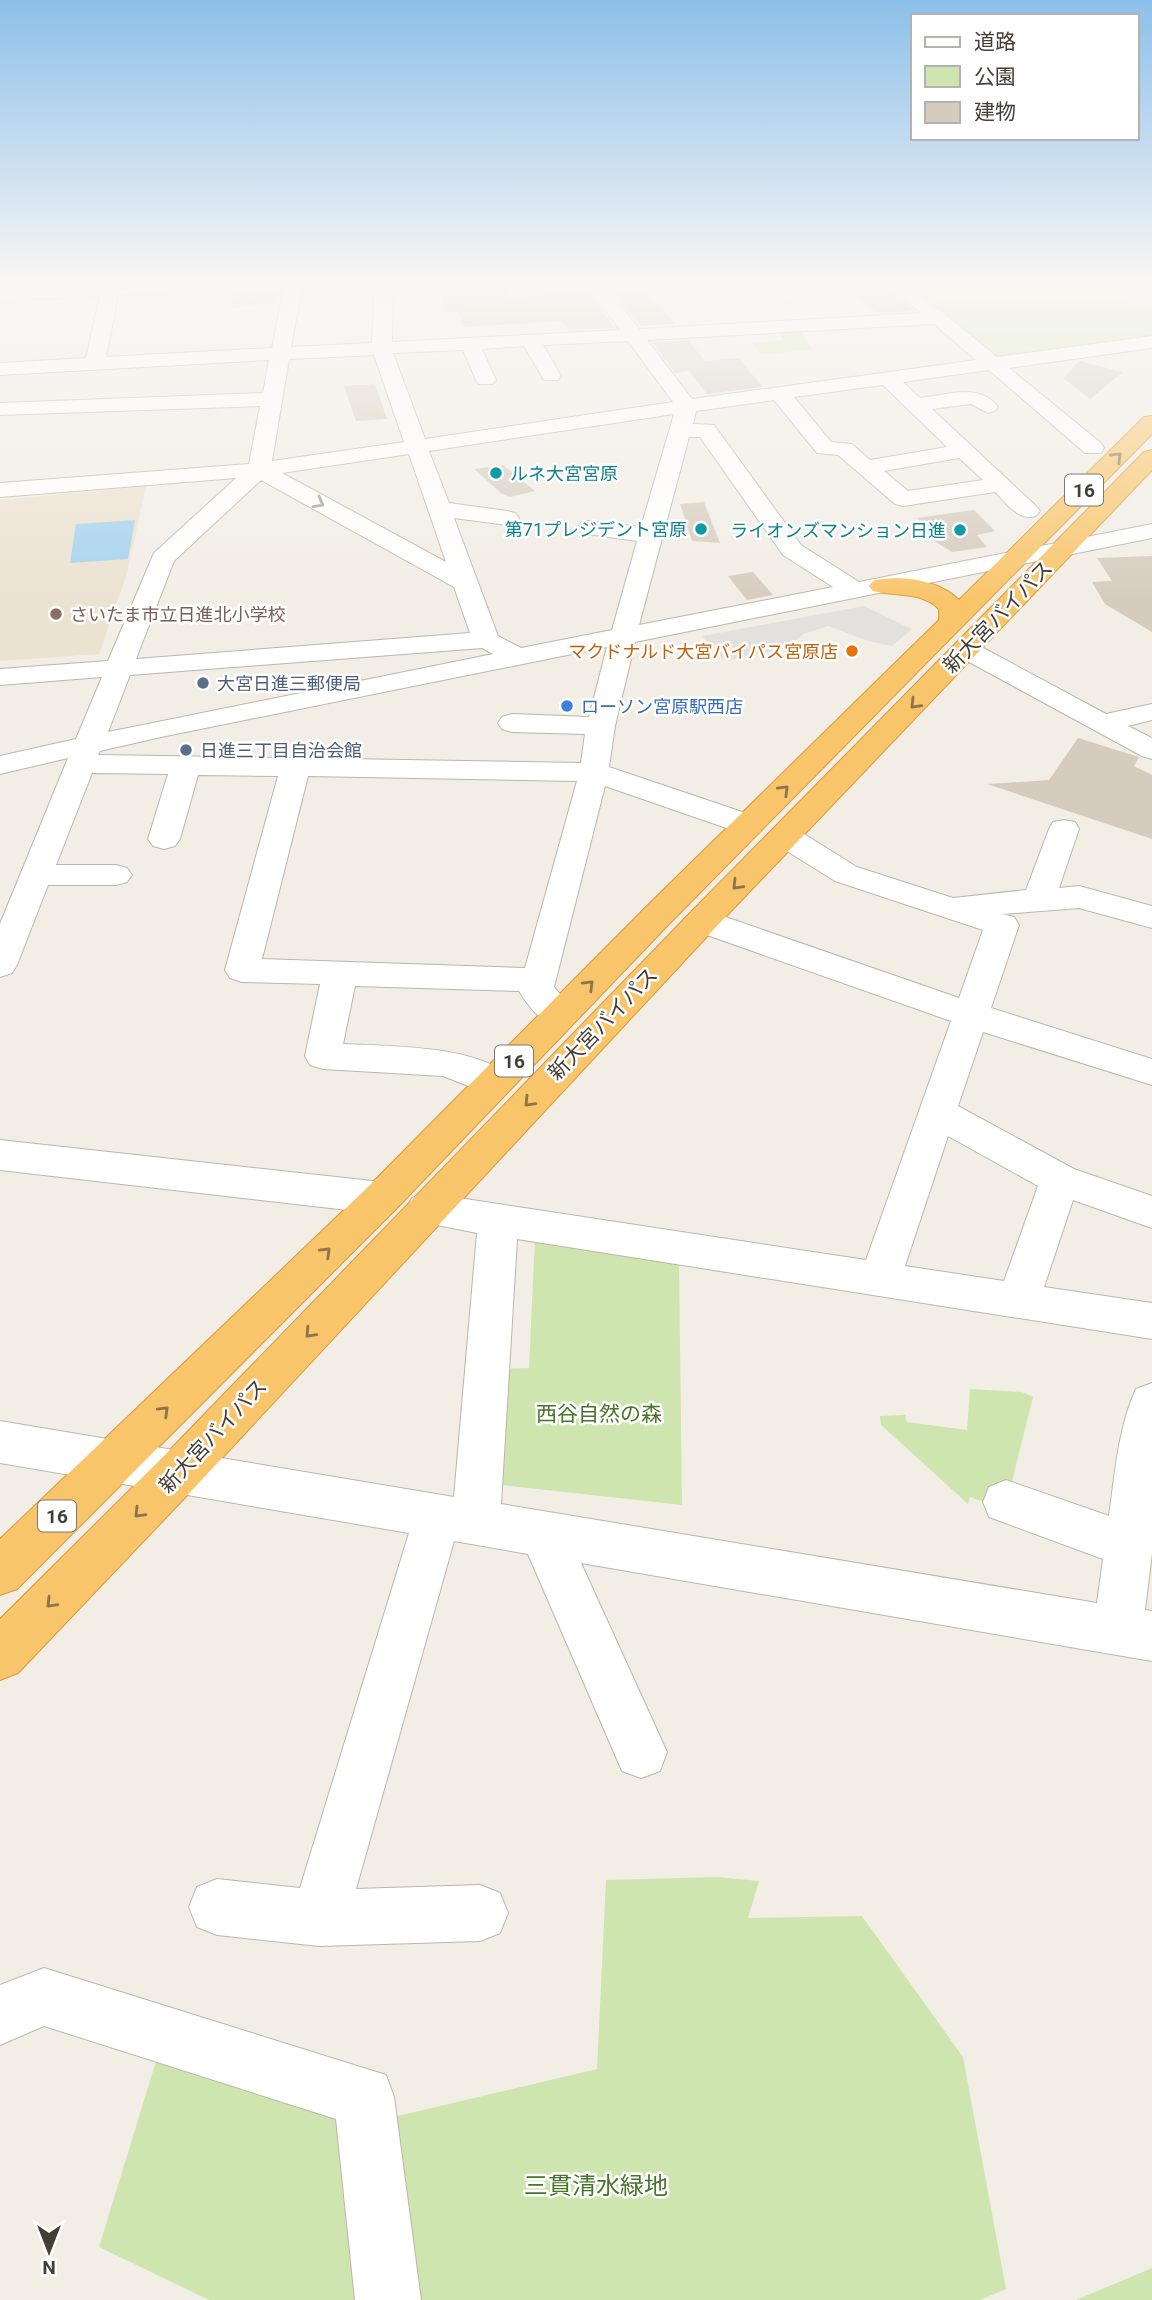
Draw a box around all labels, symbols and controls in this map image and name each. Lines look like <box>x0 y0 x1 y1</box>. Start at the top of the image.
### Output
legend <box>911 14 1138 140</box>
text: 道路 <box>974 30 1016 54</box>
text: 公園 <box>974 65 1016 89</box>
text: 建物 <box>974 100 1016 124</box>
one-way arrow <box>1109 453 1121 465</box>
place label: ルネ大宮宮原 <box>510 463 618 484</box>
marker: ルネ大宮宮原 <box>488 465 504 481</box>
road number: 16 <box>1065 475 1103 505</box>
one-way arrow <box>312 494 325 508</box>
place label: 第71プレジデント宮原 <box>505 519 687 540</box>
place label: ライオンズマンション日進 <box>730 520 946 541</box>
marker: 第71プレジデント宮原 <box>693 521 709 537</box>
marker: ライオンズマンション日進 <box>952 522 968 538</box>
street label: 新大宮バイパス <box>938 556 1058 678</box>
place label: さいたま市立日進北小学校 <box>70 604 285 625</box>
marker: さいたま市立日進北小学校 <box>48 606 64 622</box>
place label: マクドナルド大宮バイパス宮原店 <box>568 641 838 662</box>
marker: マクドナルド大宮バイパス宮原店 <box>844 643 860 659</box>
place label: 大宮日進三郵便局 <box>217 673 361 694</box>
marker: 大宮日進三郵便局 <box>195 675 211 691</box>
one-way arrow <box>910 695 923 708</box>
place label: ローソン宮原駅西店 <box>581 696 743 717</box>
marker: ローソン宮原駅西店 <box>559 698 575 714</box>
place label: 日進三丁目自治会館 <box>200 740 362 761</box>
marker: 日進三丁目自治会館 <box>178 742 194 758</box>
one-way arrow <box>776 785 789 798</box>
one-way arrow <box>733 877 746 890</box>
street label: 新大宮バイパス <box>543 963 663 1085</box>
one-way arrow <box>580 980 593 993</box>
road number: 16 <box>495 1046 533 1077</box>
one-way arrow <box>524 1094 537 1107</box>
one-way arrow <box>318 1248 331 1261</box>
one-way arrow <box>306 1324 319 1337</box>
street label: 新大宮バイパス <box>154 1374 272 1498</box>
park label: 西谷自然の森 <box>536 1402 662 1426</box>
one-way arrow <box>155 1407 168 1420</box>
road number: 16 <box>38 1500 76 1532</box>
one-way arrow <box>135 1505 148 1518</box>
one-way arrow <box>47 1595 60 1608</box>
park label: 三貫清水緑地 <box>524 2172 668 2200</box>
north arrow <box>14 2216 84 2286</box>
text: N <box>42 2256 56 2279</box>

